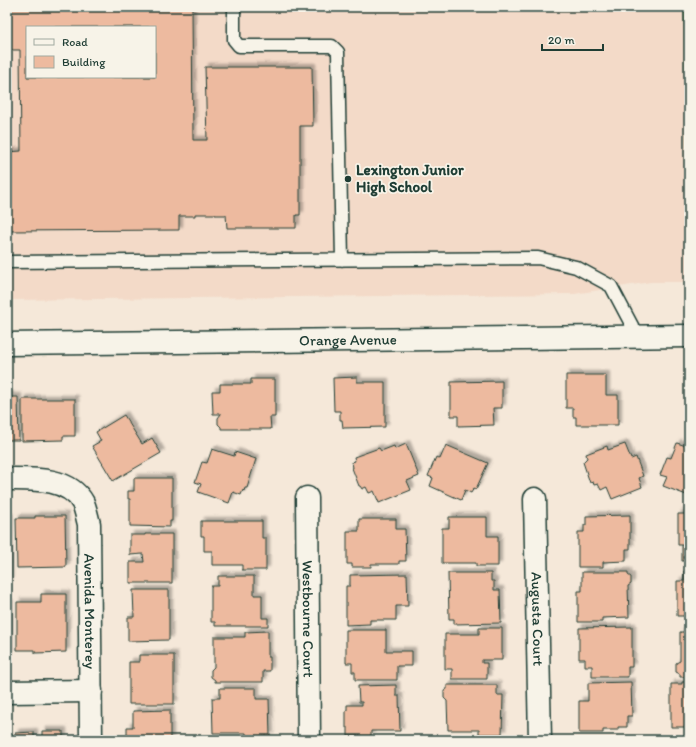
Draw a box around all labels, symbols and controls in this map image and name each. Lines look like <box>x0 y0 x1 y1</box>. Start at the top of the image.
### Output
legend <box>26 26 156 78</box>
scale bar <box>542 26 603 52</box>
text: 20 m <box>548 33 575 47</box>
text: Road <box>62 35 88 49</box>
text: Building <box>62 55 106 69</box>
place label: Lexington Junior High School <box>356 161 465 197</box>
marker: Lexington Junior High School <box>343 174 353 184</box>
street label: Orange Avenue <box>299 330 397 350</box>
street label: Avenida Monterey <box>80 553 99 669</box>
street label: Westbourne Court <box>299 560 317 678</box>
street label: Augusta Court <box>528 572 547 667</box>

